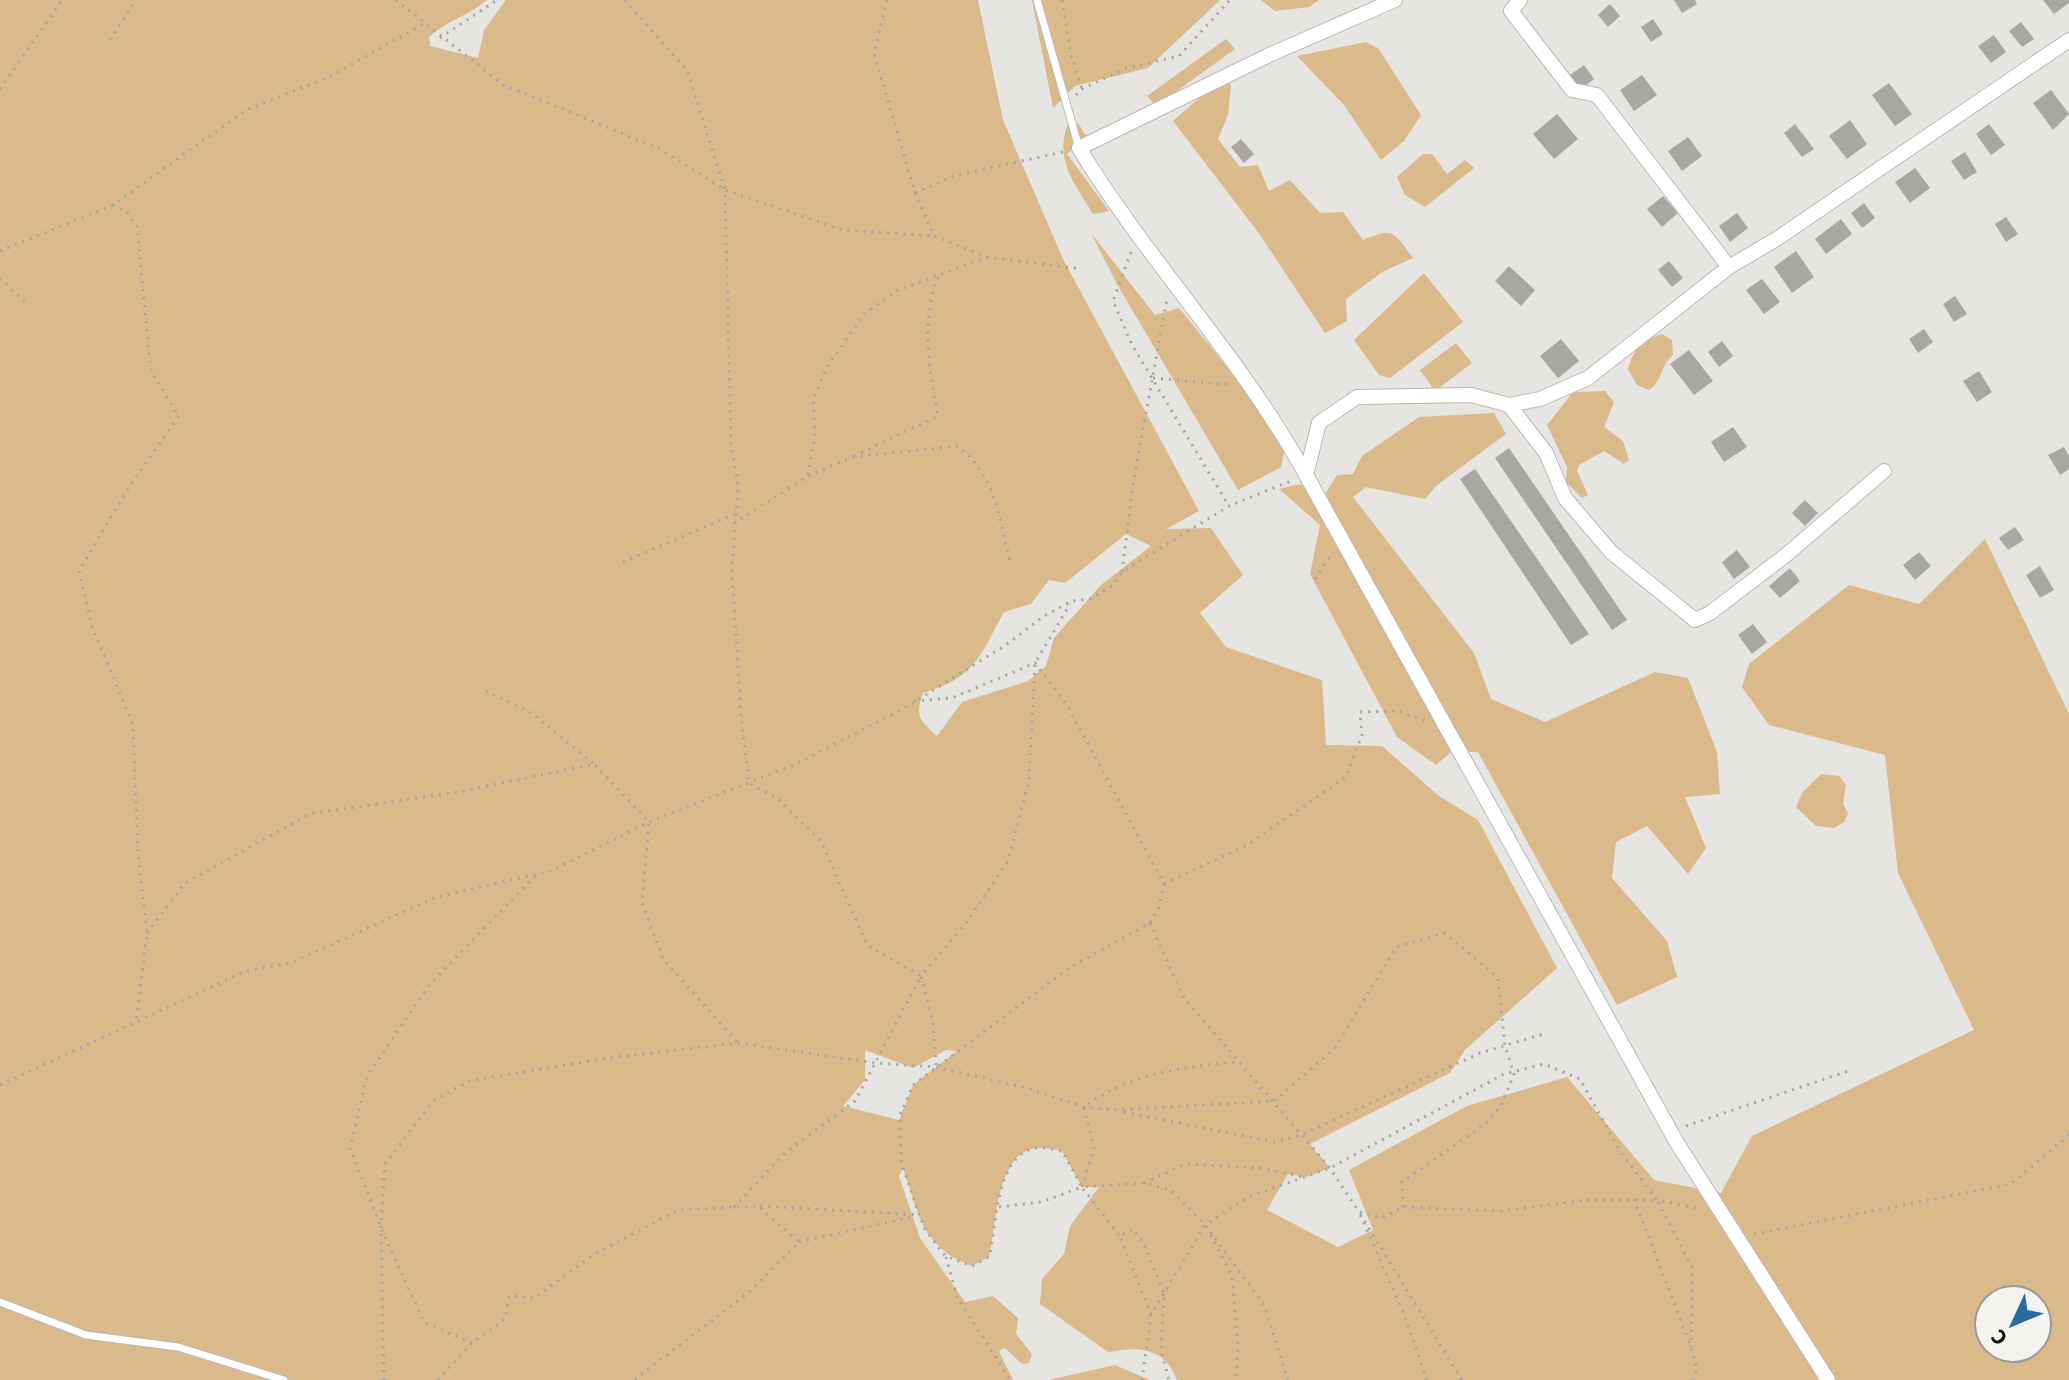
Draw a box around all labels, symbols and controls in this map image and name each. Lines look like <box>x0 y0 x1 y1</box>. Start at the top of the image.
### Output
north arrow <box>1973 1284 2053 1364</box>
text: С <box>1983 1321 2015 1353</box>

